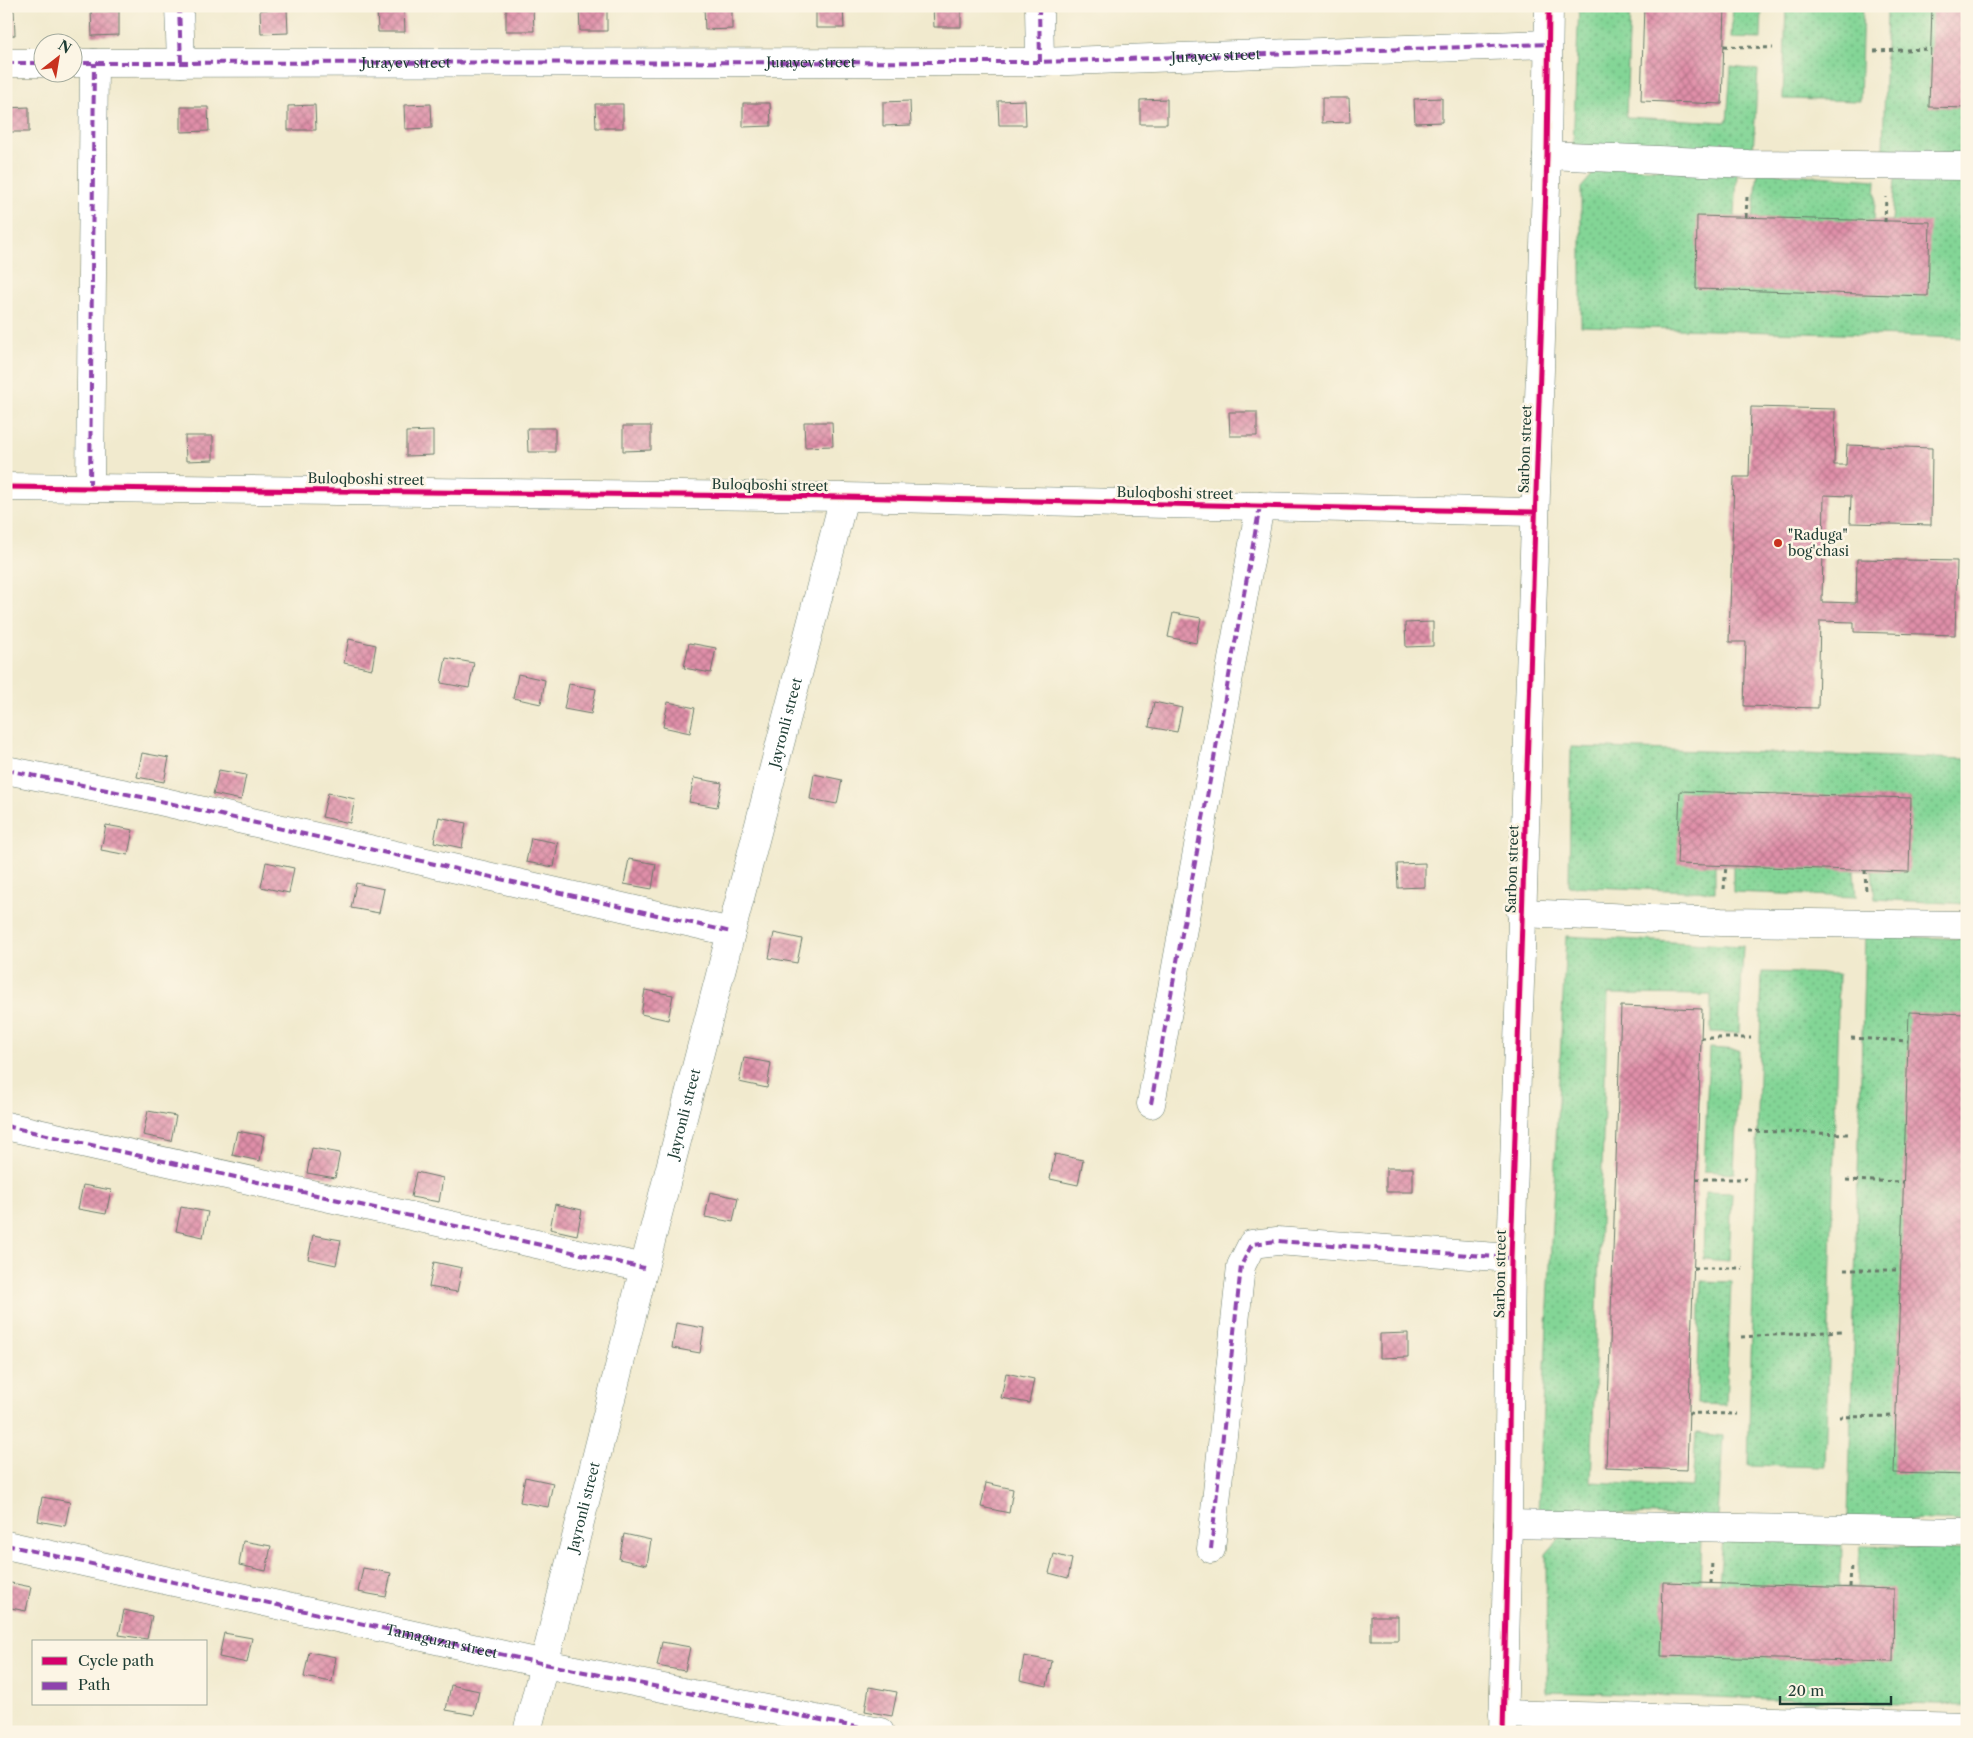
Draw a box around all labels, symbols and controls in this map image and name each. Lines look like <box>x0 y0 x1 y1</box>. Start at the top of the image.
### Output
north arrow <box>32 32 82 82</box>
text: N <box>55 36 75 58</box>
street label: Jurayev street <box>1169 45 1261 66</box>
street label: Jurayev street <box>764 53 856 71</box>
street label: Jurayev street <box>359 54 451 72</box>
street label: Sarbon street <box>1514 404 1536 494</box>
street label: Buloqboshi street <box>307 469 425 489</box>
street label: Buloqboshi street <box>711 475 829 495</box>
street label: Buloqboshi street <box>1116 483 1234 503</box>
place label: "Raduga" bog'chasi <box>1788 526 1849 560</box>
marker: "Raduga" bog'chasi <box>1772 537 1784 549</box>
street label: Jayronli street <box>765 676 806 771</box>
street label: Sarbon street <box>1501 824 1523 914</box>
street label: Jayronli street <box>663 1067 704 1162</box>
street label: Sarbon street <box>1490 1230 1510 1318</box>
street label: Jayronli street <box>563 1460 604 1556</box>
street label: Tamaguzar street <box>384 1620 499 1662</box>
legend <box>32 1640 208 1706</box>
text: Cycle path <box>78 1651 155 1670</box>
scale bar <box>1780 1673 1892 1705</box>
text: Path <box>78 1675 111 1694</box>
text: 20 m <box>1788 1681 1824 1700</box>

